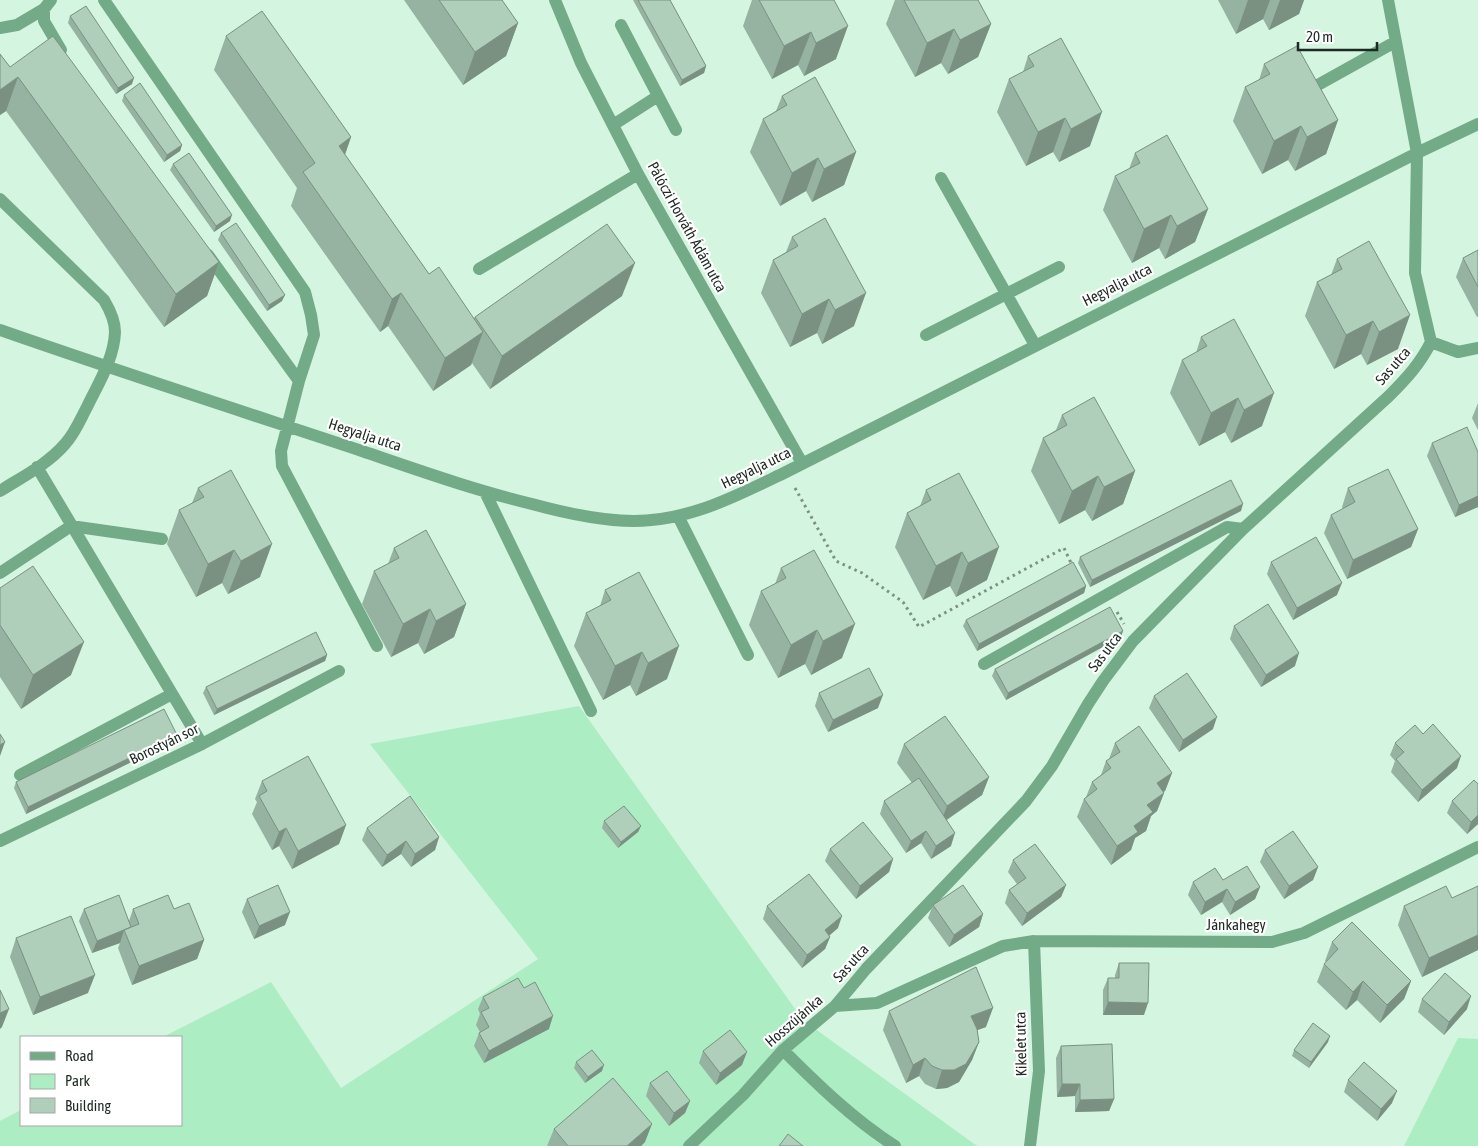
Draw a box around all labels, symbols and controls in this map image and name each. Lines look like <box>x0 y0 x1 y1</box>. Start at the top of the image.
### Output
scale bar <box>1298 20 1377 52</box>
text: 20 m <box>1306 28 1333 45</box>
street label: Pálóczi Horváth Ádám utca <box>645 159 730 295</box>
street label: Hegyalja utca <box>1079 260 1154 309</box>
street label: Sas utca <box>1372 343 1414 388</box>
street label: Hegyalja utca <box>327 415 404 454</box>
street label: Hegyalja utca <box>718 443 793 492</box>
street label: Sas utca <box>1084 629 1125 675</box>
street label: Borostyán sor <box>127 719 201 767</box>
street label: Jánkahegy <box>1206 916 1266 933</box>
street label: Sas utca <box>829 940 872 985</box>
street label: Hosszújánka <box>762 991 826 1050</box>
street label: Kikelet utca <box>1011 1011 1030 1077</box>
legend <box>20 1036 182 1126</box>
text: Road <box>65 1047 94 1064</box>
text: Park <box>65 1072 90 1089</box>
text: Building <box>65 1097 111 1114</box>

